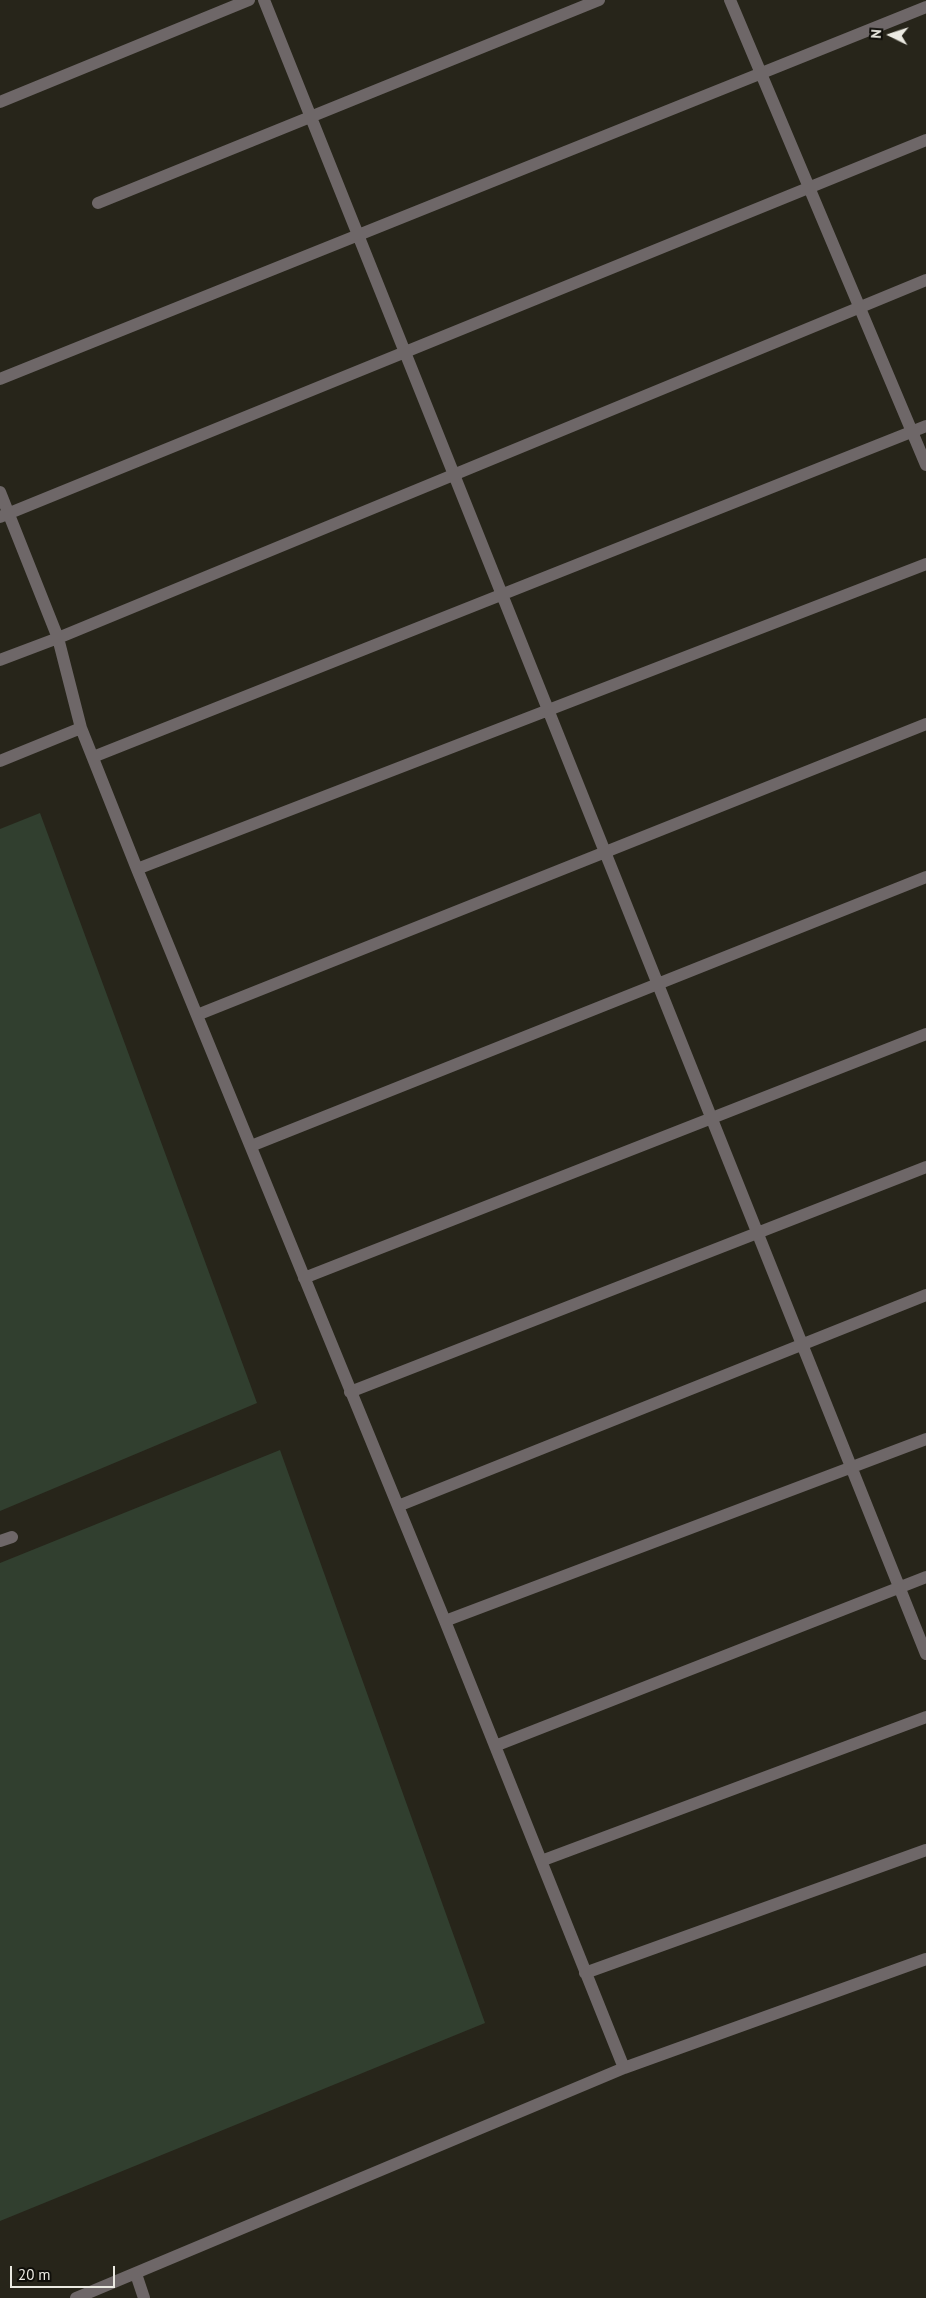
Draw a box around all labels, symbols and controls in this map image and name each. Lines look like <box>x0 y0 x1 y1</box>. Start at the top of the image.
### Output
north arrow <box>866 10 916 60</box>
text: N <box>867 29 885 39</box>
scale bar <box>12 2256 118 2288</box>
text: 20 m <box>18 2265 51 2284</box>

